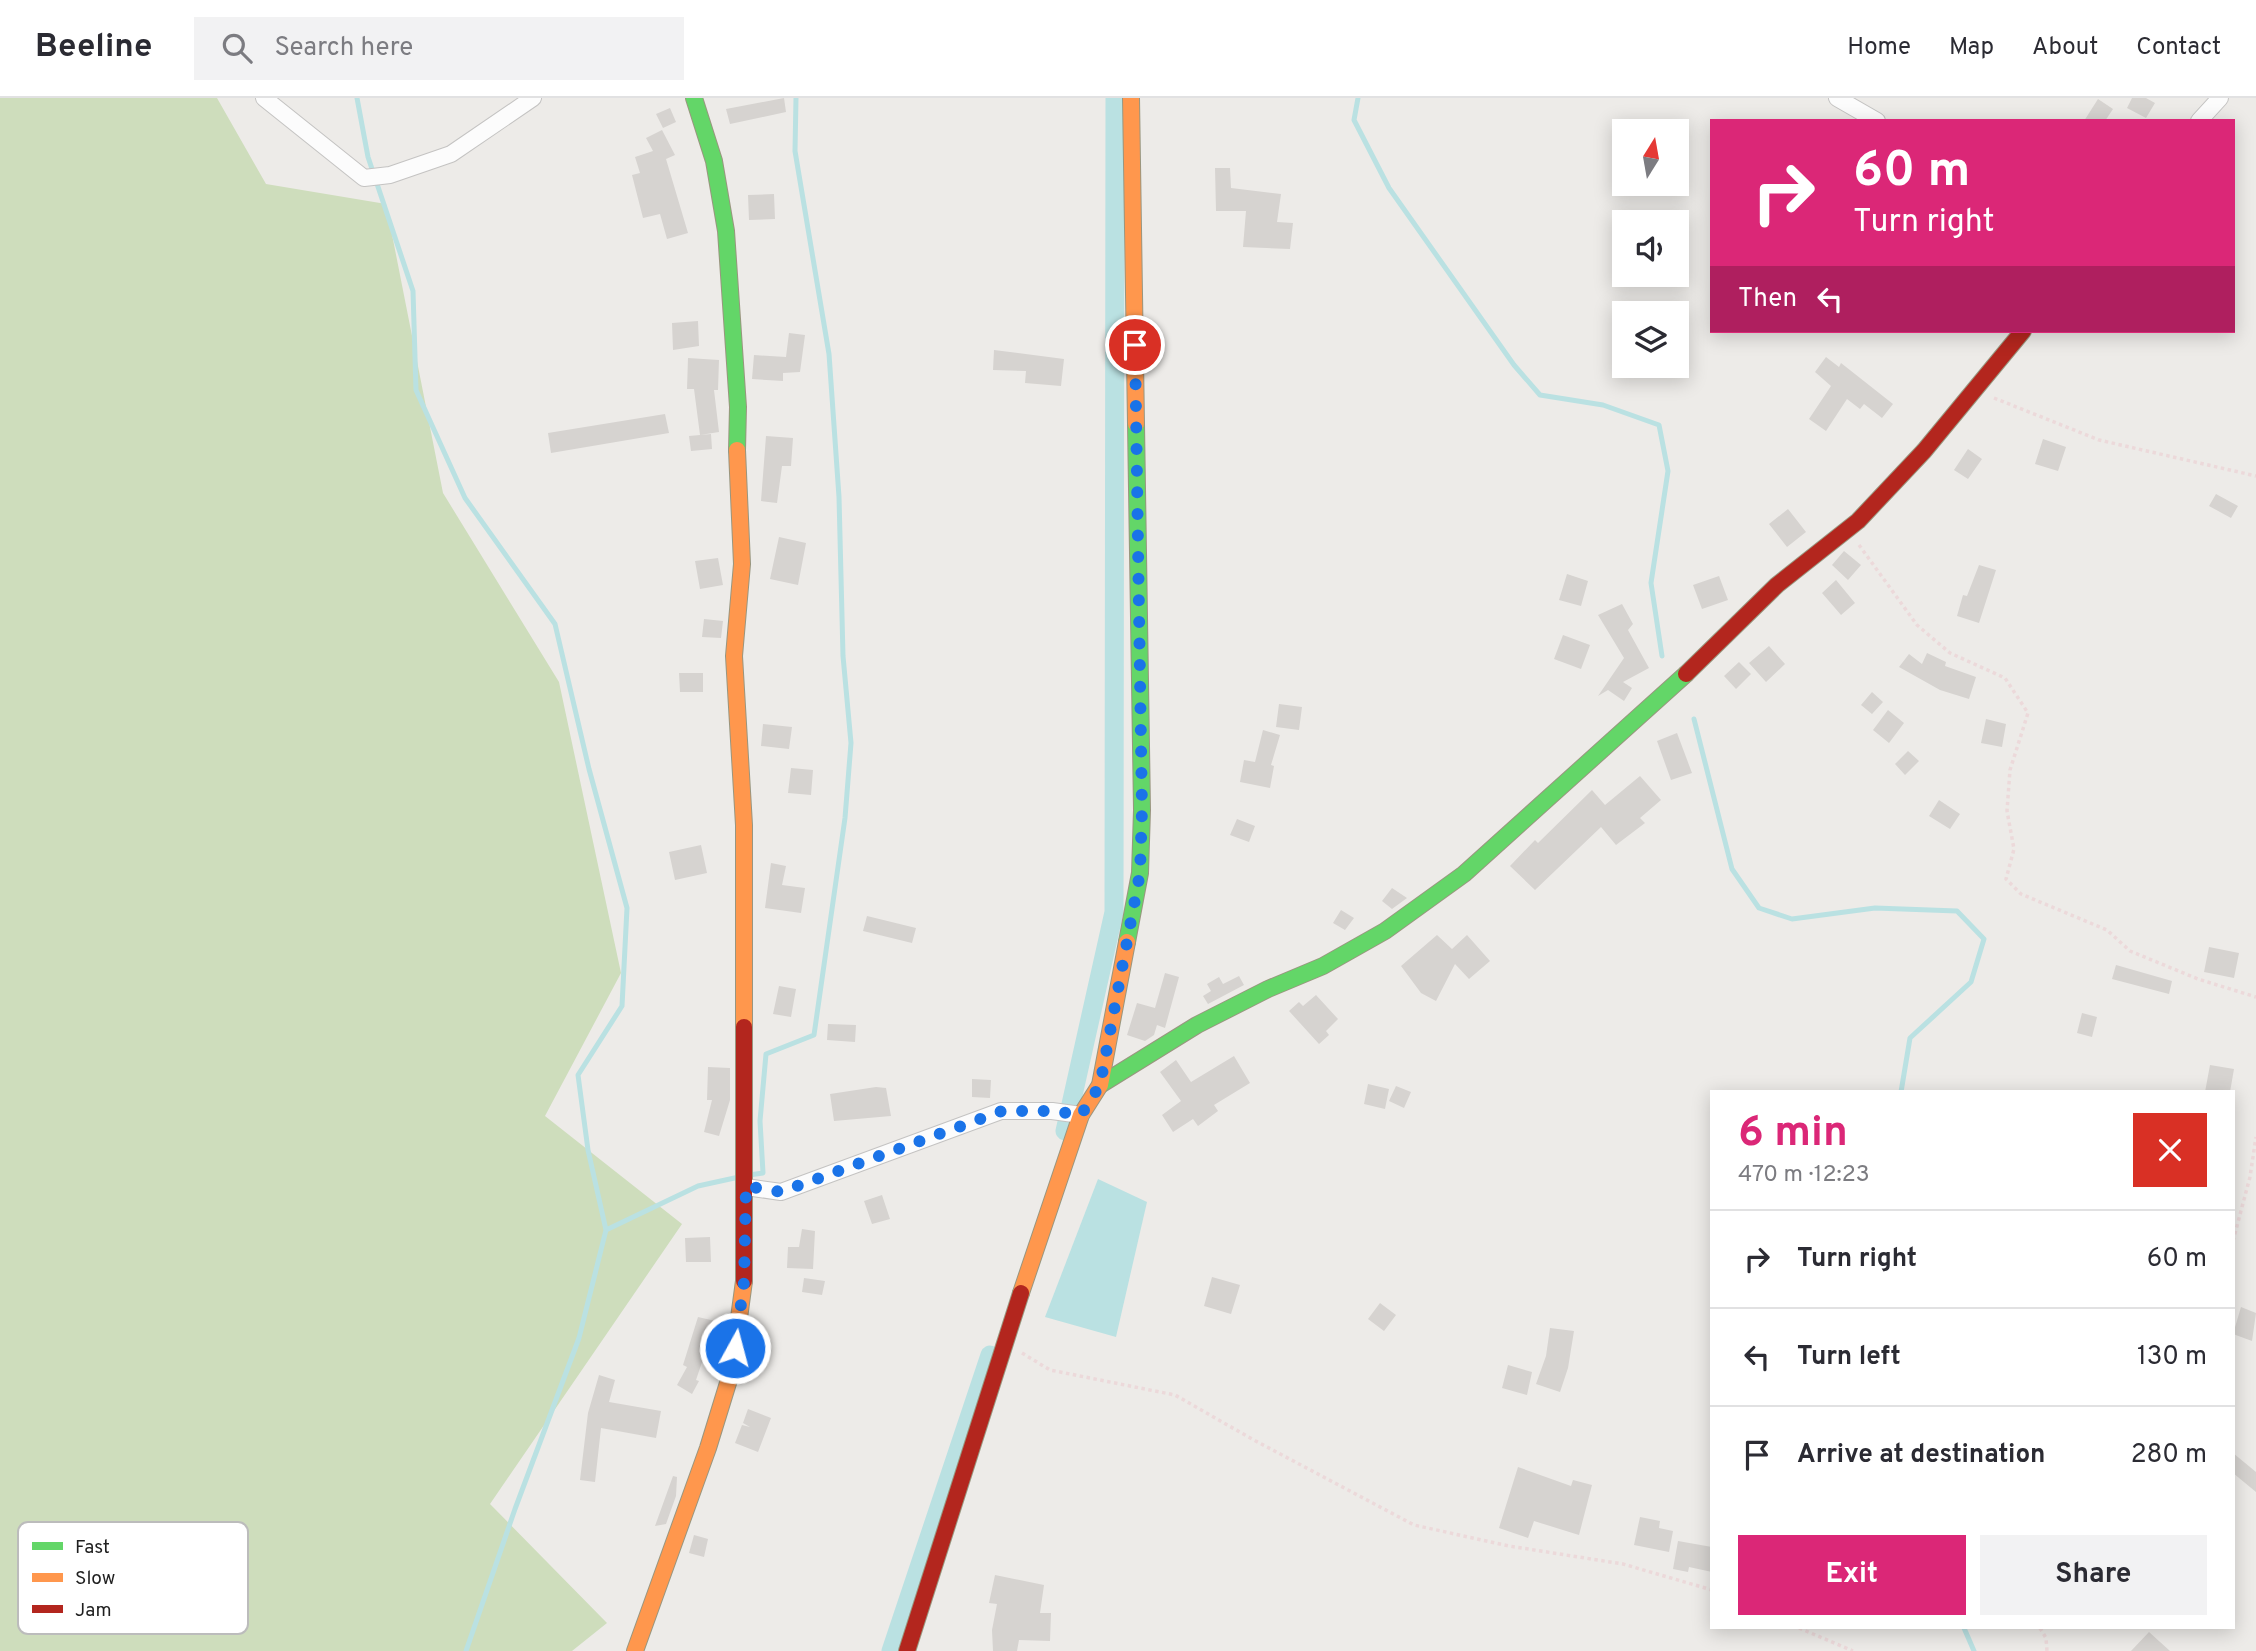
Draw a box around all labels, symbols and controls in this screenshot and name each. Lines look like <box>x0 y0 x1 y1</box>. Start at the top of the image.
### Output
search box <box>194 17 684 80</box>
text: Beeline <box>35 27 152 69</box>
icon: search <box>218 29 256 67</box>
text: Search here <box>274 32 413 65</box>
text: Home <box>1847 33 1911 63</box>
text: Map <box>1949 33 1994 63</box>
text: About <box>2032 33 2098 63</box>
text: Contact <box>2136 33 2221 63</box>
north arrow <box>1612 119 1689 196</box>
map controls <box>1612 119 1689 378</box>
text: 60 m <box>1853 142 1971 204</box>
icon: right <box>1738 147 1829 238</box>
text: Turn right <box>1853 203 1995 243</box>
button: sound <box>1612 210 1689 287</box>
icon: left <box>1811 280 1849 318</box>
text: Then <box>1738 283 1797 316</box>
button: layers <box>1612 301 1689 378</box>
pin <box>1105 315 1165 375</box>
icon: arrive <box>1116 326 1154 364</box>
text: 6 min <box>1738 1108 1848 1161</box>
button: close <box>2133 1113 2207 1187</box>
text: 470 m · 12:23 <box>1738 1161 1870 1190</box>
icon: right <box>1738 1240 1776 1278</box>
text: Turn right <box>1797 1243 1917 1276</box>
text: 60 m <box>2147 1243 2207 1276</box>
position arrow <box>698 1311 772 1385</box>
icon: left <box>1738 1338 1776 1376</box>
text: Turn left <box>1797 1341 1901 1374</box>
text: 130 m <box>2137 1341 2207 1374</box>
icon: arrive <box>1738 1436 1776 1474</box>
text: Arrive at destination <box>1797 1439 2045 1472</box>
text: 280 m <box>2131 1439 2207 1472</box>
legend <box>18 1522 248 1634</box>
button: Exit <box>1738 1535 1966 1615</box>
button: Share <box>1980 1535 2207 1615</box>
text: Fast <box>75 1536 110 1560</box>
text: Slow <box>75 1567 115 1591</box>
text: Jam <box>75 1599 112 1623</box>

